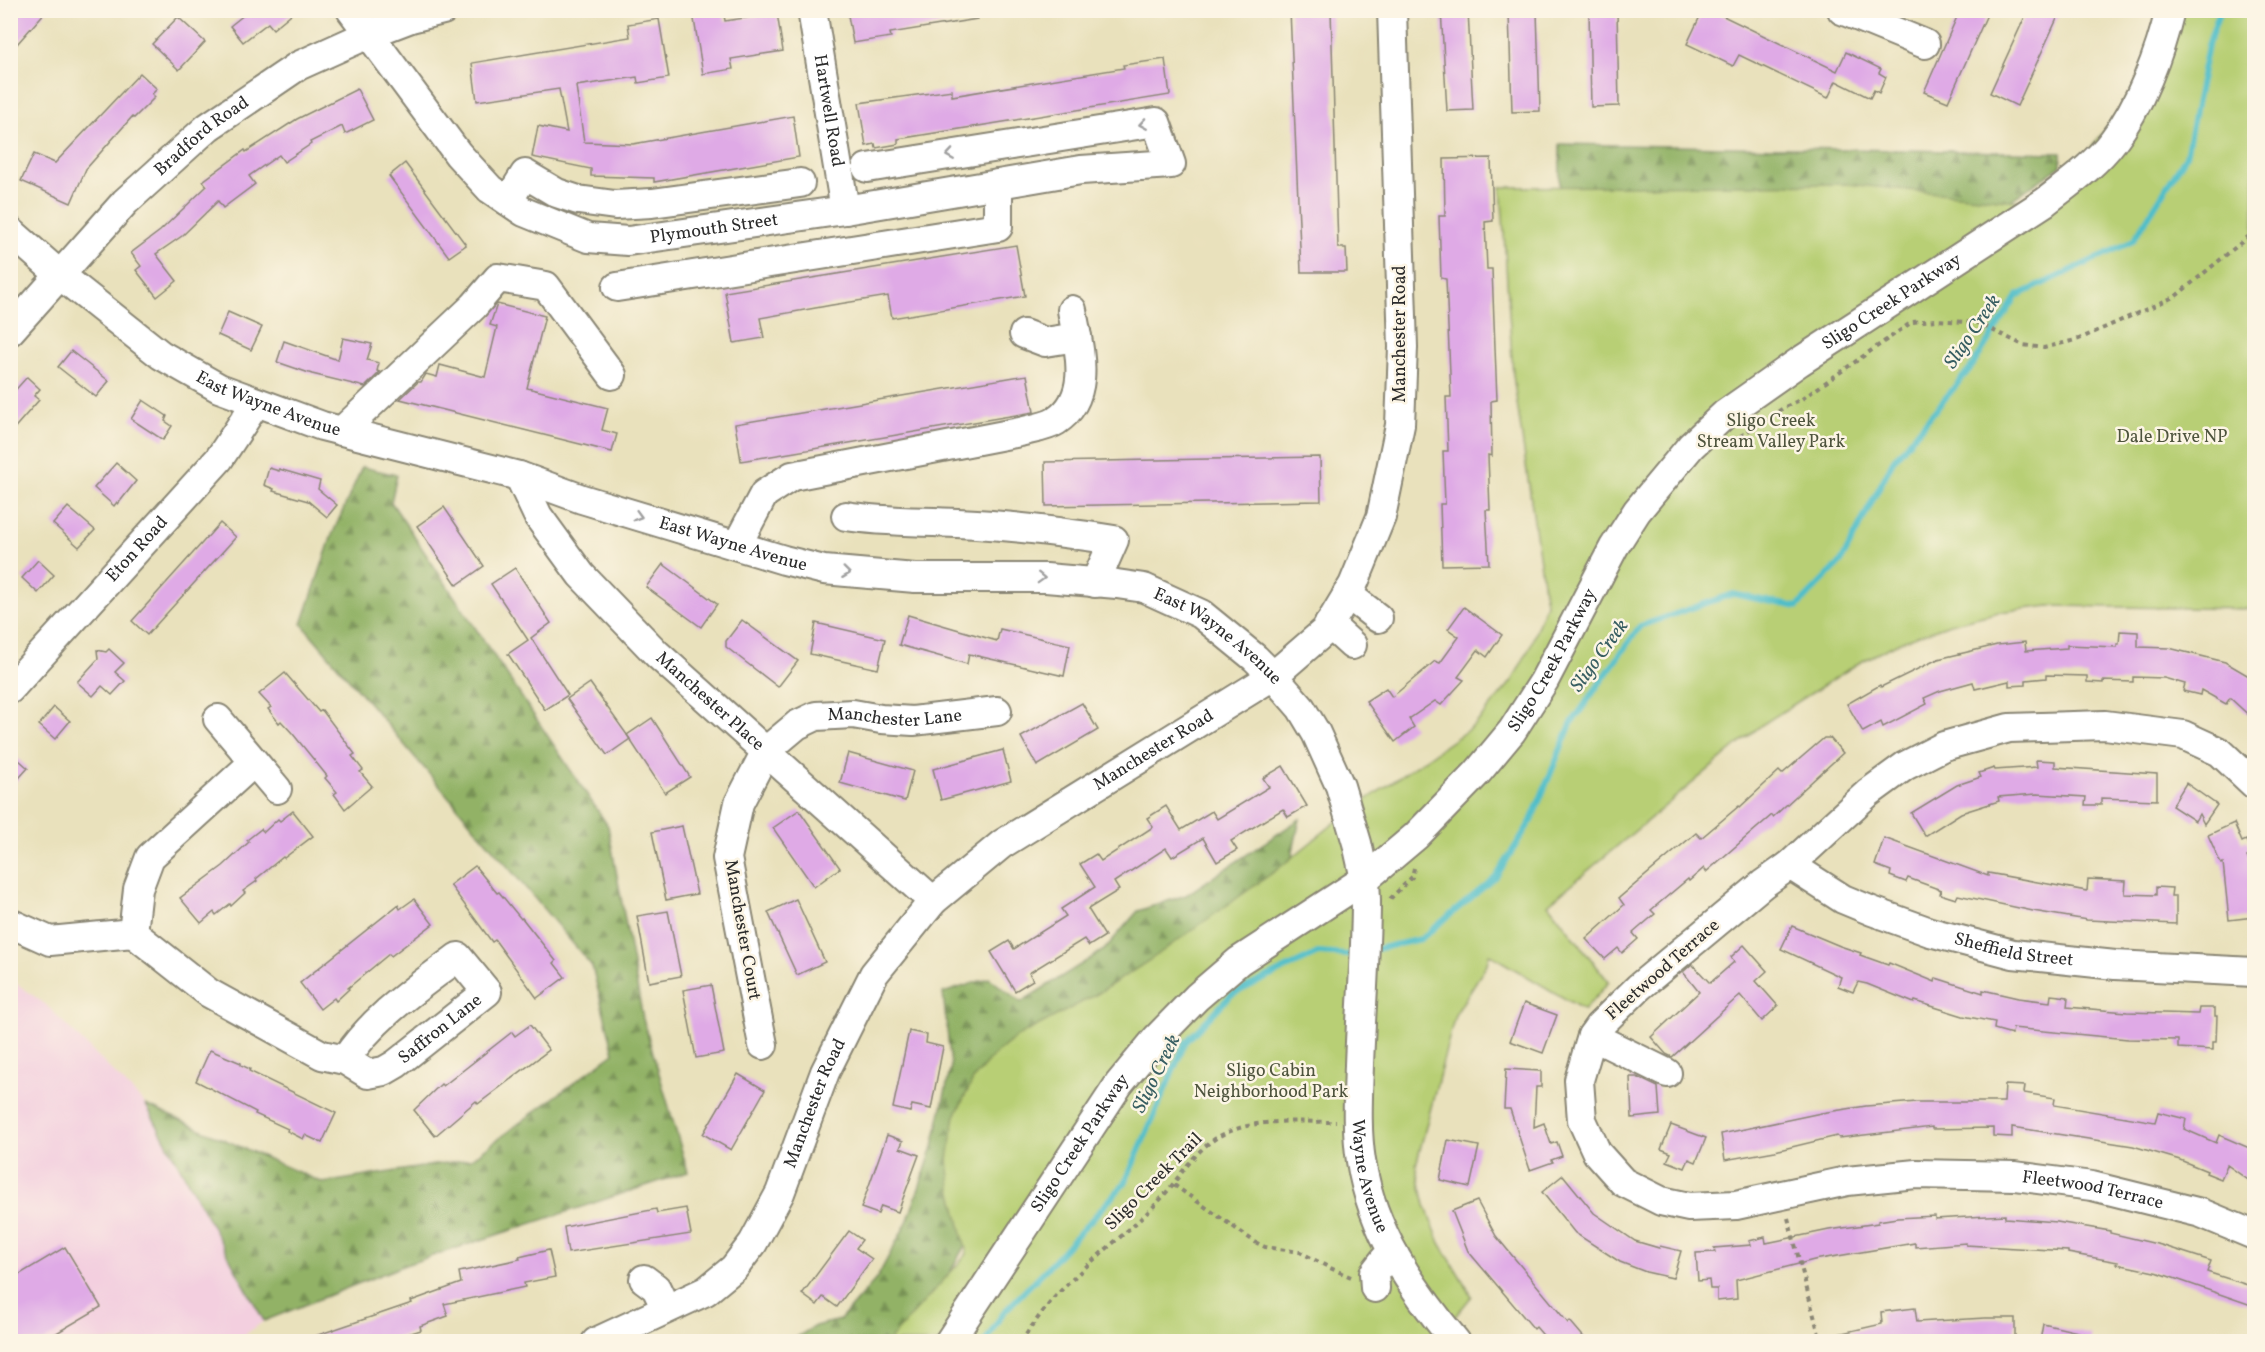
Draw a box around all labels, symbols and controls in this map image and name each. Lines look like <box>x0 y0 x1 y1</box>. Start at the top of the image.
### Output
street label: Hartwell Road <box>807 52 850 169</box>
street label: Bradford Road <box>149 90 254 182</box>
one-way arrow <box>1138 117 1147 129</box>
one-way arrow <box>946 148 955 160</box>
street label: Plymouth Street <box>648 207 780 250</box>
street label: Sligo Creek Parkway <box>1817 247 1966 356</box>
street label: Manchester Road <box>1388 265 1413 403</box>
water label: Sligo Creek <box>1938 289 2008 375</box>
street label: East Wayne Avenue <box>191 365 343 443</box>
park label: Sligo Creek Stream Valley Park <box>1697 409 1846 455</box>
park label: Dale Drive NP <box>2117 425 2228 450</box>
one-way arrow <box>632 509 643 521</box>
street label: East Wayne Avenue <box>656 510 810 578</box>
street label: Eton Road <box>100 511 174 588</box>
one-way arrow <box>842 566 851 578</box>
one-way arrow <box>1037 572 1046 585</box>
street label: East Wayne Avenue <box>1149 581 1287 690</box>
street label: Sligo Creek Parkway <box>1502 584 1603 737</box>
water label: Sligo Creek <box>1564 614 1636 698</box>
street label: Manchester Place <box>650 646 770 757</box>
street label: Manchester Lane <box>827 702 963 733</box>
street label: Manchester Road <box>1088 703 1219 797</box>
street label: Manchester Court <box>717 858 767 1002</box>
street label: Fleetwood Terrace <box>1601 914 1725 1026</box>
street label: Sheffield Street <box>1951 926 2075 973</box>
street label: Saffron Lane <box>393 988 487 1070</box>
water label: Sligo Creek <box>1126 1030 1188 1118</box>
street label: Manchester Road <box>778 1034 852 1172</box>
park label: Sligo Cabin Neighborhood Park <box>1194 1059 1348 1105</box>
street label: Sligo Creek Parkway <box>1025 1068 1135 1218</box>
street label: Wayne Avenue <box>1345 1119 1394 1237</box>
street label: Sligo Creek Trail <box>1099 1127 1209 1237</box>
street label: Fleetwood Terrace <box>2021 1165 2166 1216</box>

